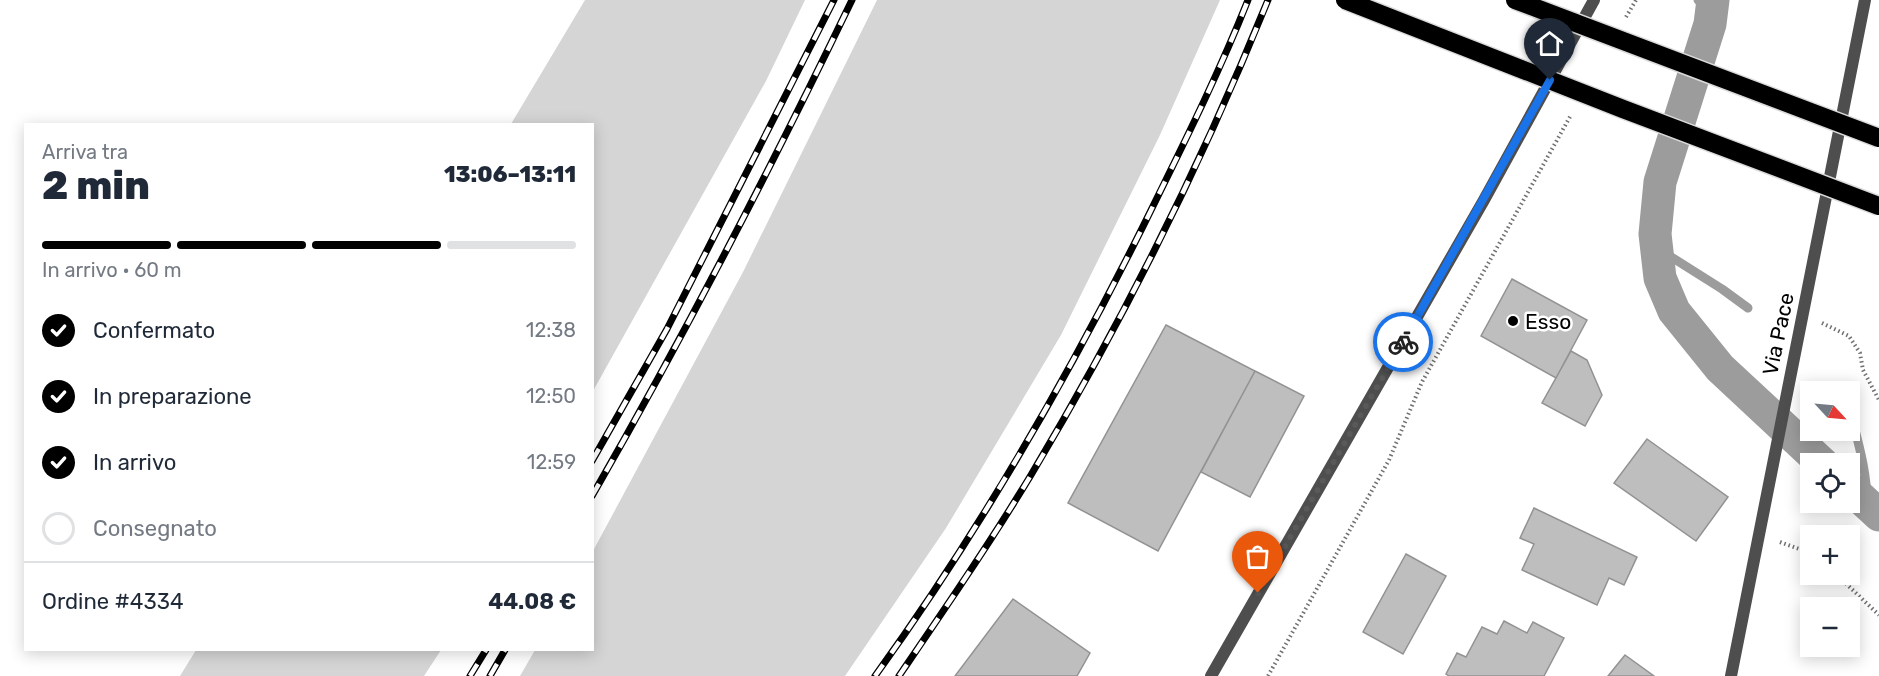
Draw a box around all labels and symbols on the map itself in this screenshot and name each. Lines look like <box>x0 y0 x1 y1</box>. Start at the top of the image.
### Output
pin <box>1524 18 1575 80</box>
street label: Via Pace <box>1757 290 1799 378</box>
place label: Esso <box>1525 309 1571 334</box>
courier <box>1373 312 1433 372</box>
marker: Esso <box>1506 314 1520 328</box>
north arrow <box>1800 381 1860 441</box>
pin <box>1232 531 1283 593</box>

